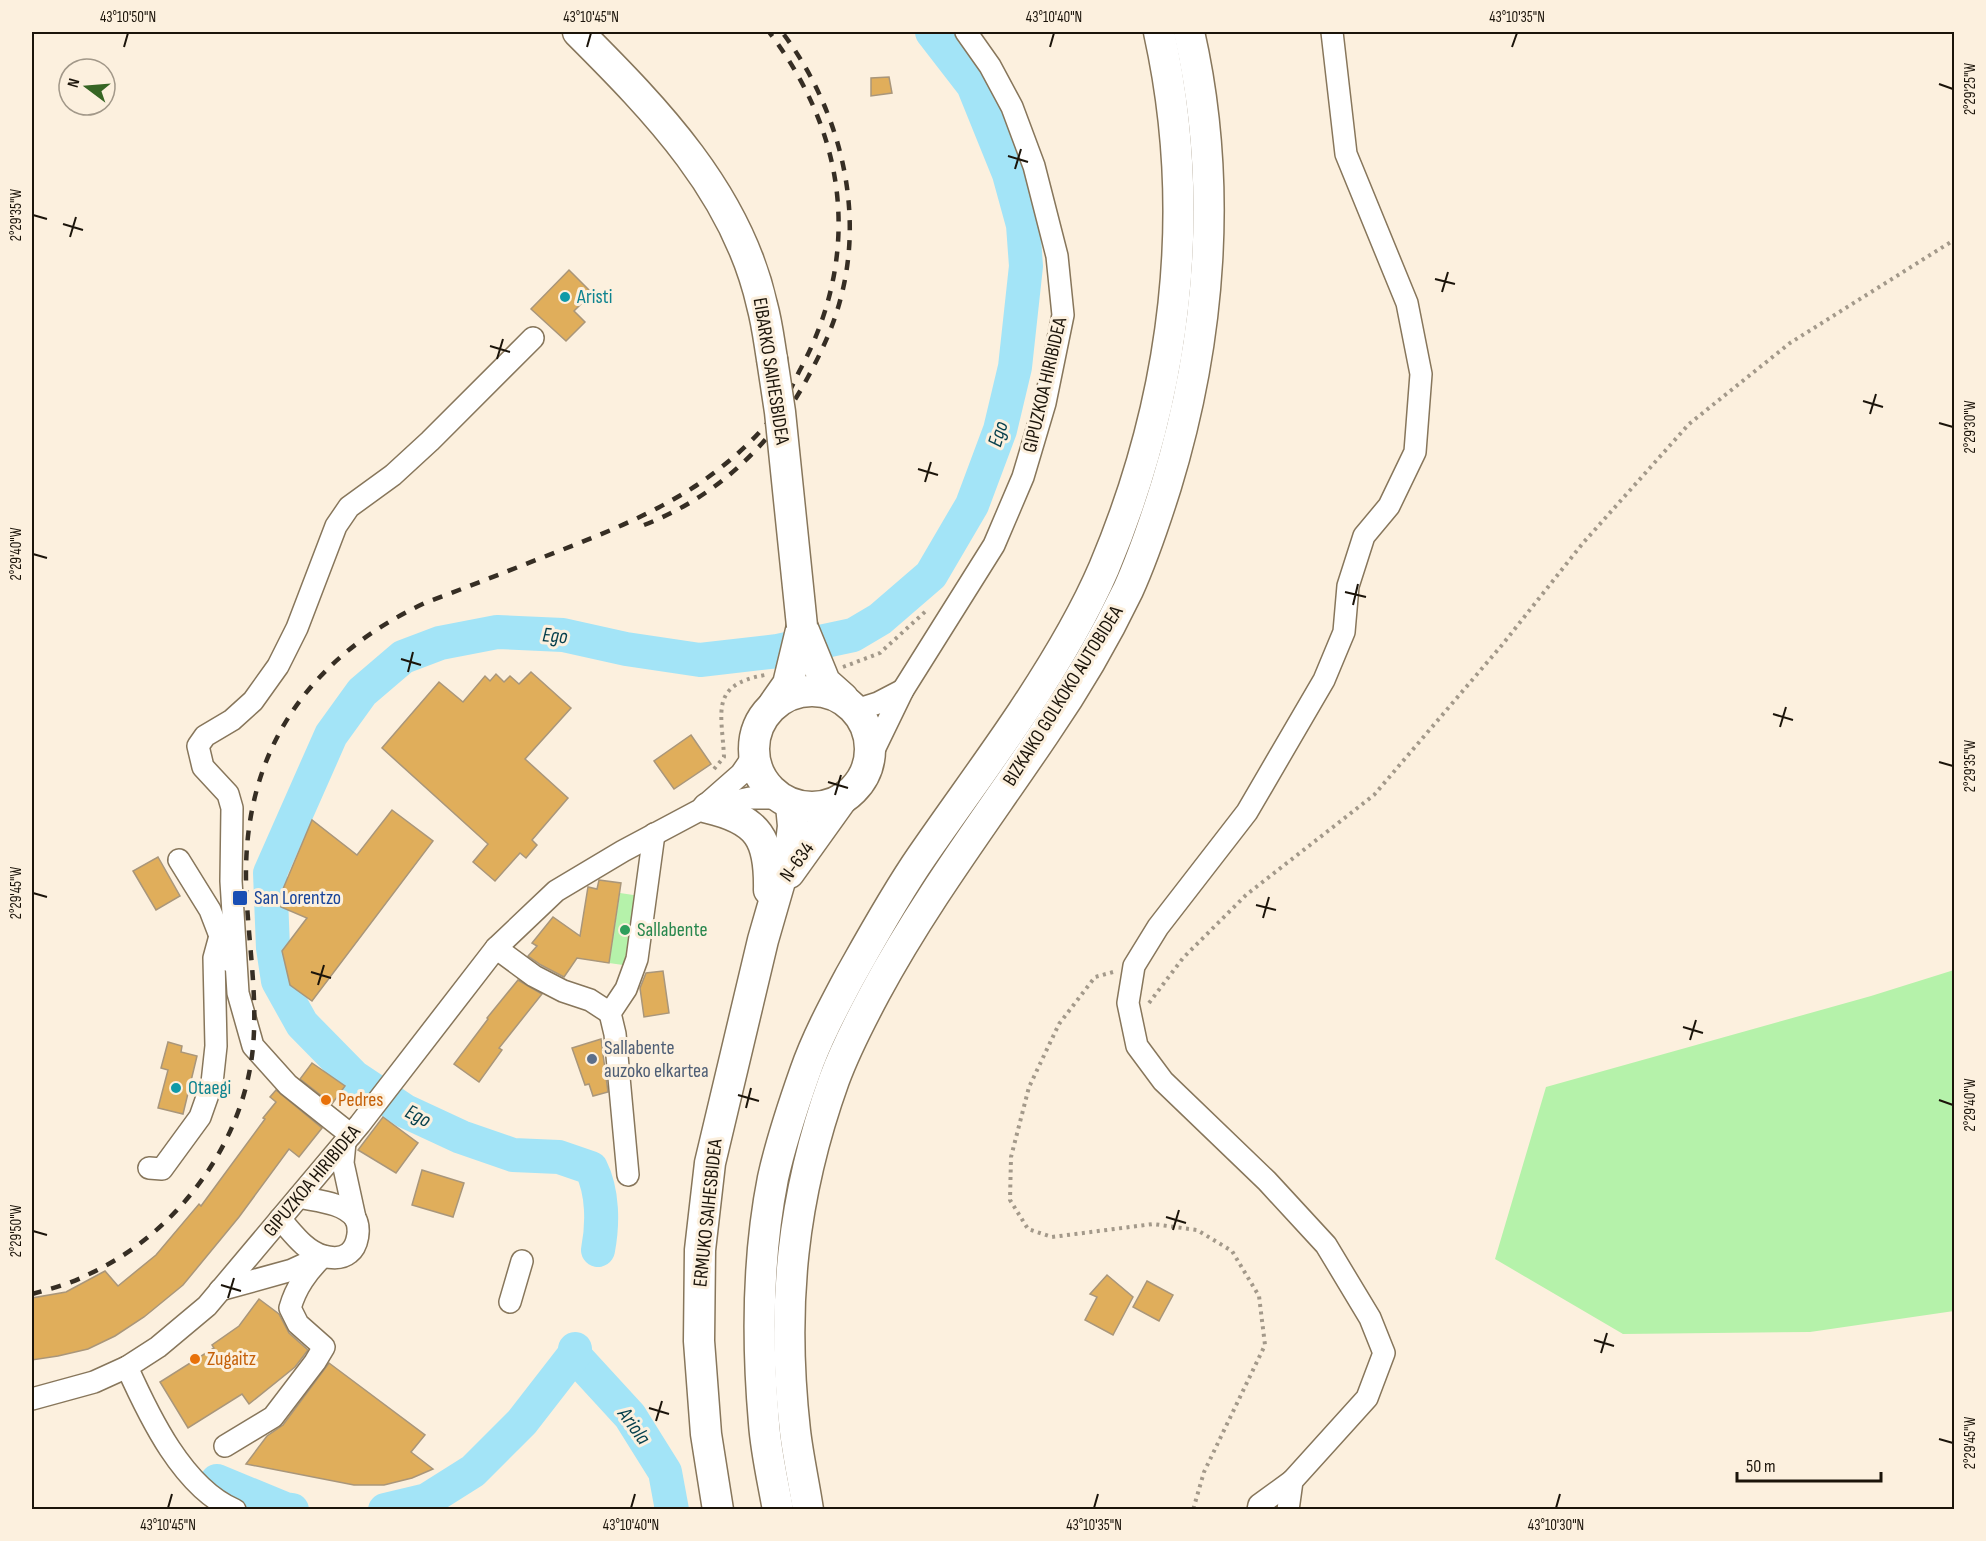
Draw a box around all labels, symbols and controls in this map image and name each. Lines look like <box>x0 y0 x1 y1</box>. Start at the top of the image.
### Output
text: 43°10'50"N <box>100 8 156 27</box>
text: 43°10'45"N <box>563 8 619 27</box>
text: 43°10'40"N <box>1026 8 1082 27</box>
text: 43°10'35"N <box>1489 8 1545 27</box>
north arrow <box>57 57 117 117</box>
text: 2°29'25"W <box>1961 63 1980 115</box>
text: N <box>64 77 84 90</box>
text: 2°29'35"W <box>7 189 26 241</box>
place label: Aristi <box>576 285 612 309</box>
marker: Aristi <box>558 290 572 304</box>
street label: EIBARKO SAIHESBIDEA <box>748 296 795 447</box>
street label: GIPUZKOA HIRIBIDEA <box>1018 315 1072 455</box>
text: 2°29'30"W <box>1961 400 1980 453</box>
water label: Ego <box>982 418 1014 450</box>
text: 2°29'40"W <box>7 527 26 580</box>
street label: BIZKAIKO GOLKOKO AUTOBIDEA <box>998 601 1128 791</box>
water label: Ego <box>541 622 569 650</box>
text: 2°29'35"W <box>1961 740 1980 792</box>
street label: N-634 <box>775 838 819 886</box>
text: 2°29'45"W <box>7 867 26 919</box>
place label: San Lorentzo <box>254 886 341 910</box>
marker: San Lorentzo <box>231 889 249 907</box>
place label: Sallabente <box>637 918 707 942</box>
marker: Sallabente <box>618 923 632 937</box>
place label: Sallabente auzoko elkartea <box>604 1036 709 1083</box>
marker: Sallabente auzoko elkartea <box>585 1052 599 1066</box>
place label: Otaegi <box>188 1076 231 1100</box>
text: 2°29'40"W <box>1961 1078 1980 1131</box>
marker: Otaegi <box>169 1081 183 1095</box>
place label: Pedres <box>338 1088 383 1112</box>
marker: Pedres <box>319 1093 333 1107</box>
water label: Ego <box>401 1099 435 1133</box>
street label: GIPUZKOA HIRIBIDEA <box>258 1120 366 1242</box>
street label: ERMUKO SAIHESBIDEA <box>688 1137 728 1288</box>
text: 2°29'50"W <box>7 1204 26 1257</box>
place label: Zugaitz <box>207 1347 256 1371</box>
marker: Zugaitz <box>188 1352 202 1366</box>
water label: Ariola <box>612 1402 656 1450</box>
text: 2°29'45"W <box>1961 1417 1980 1469</box>
scale bar <box>1737 1445 1881 1483</box>
text: 50 m <box>1746 1456 1776 1477</box>
text: 43°10'45"N <box>140 1516 196 1535</box>
text: 43°10'40"N <box>603 1516 659 1535</box>
text: 43°10'35"N <box>1066 1516 1122 1535</box>
text: 43°10'30"N <box>1528 1516 1584 1535</box>

